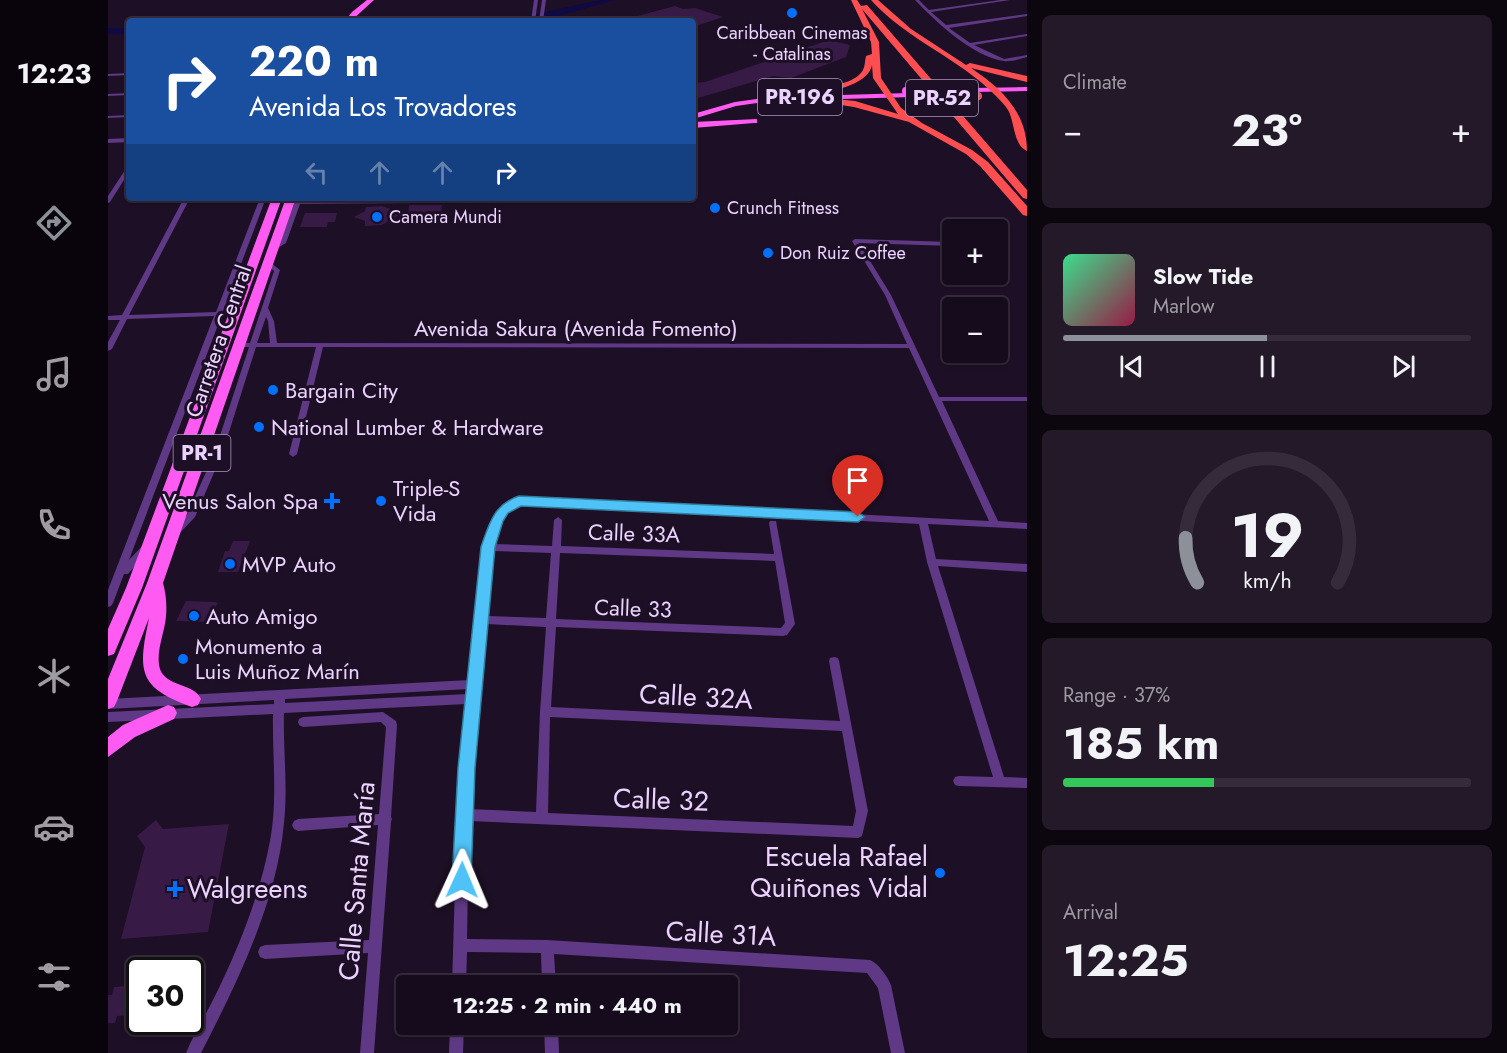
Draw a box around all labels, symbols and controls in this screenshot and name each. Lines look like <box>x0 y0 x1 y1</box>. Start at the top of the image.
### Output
marker: Caribbean Cinemas - Catalinas <box>785 6 799 20</box>
place label: Caribbean Cinemas - Catalinas <box>717 20 867 67</box>
text: 220 m <box>249 31 379 92</box>
icon: right <box>150 42 228 120</box>
text: 12:23 <box>17 54 91 93</box>
text: Climate <box>1063 68 1127 97</box>
road number: PR-196 <box>758 79 842 115</box>
road number: PR-52 <box>906 80 978 116</box>
text: Avenida Los Trovadores <box>249 87 517 126</box>
text: 23° <box>1231 98 1302 163</box>
text: − <box>1063 107 1082 154</box>
text: + <box>1451 107 1471 154</box>
icon: left <box>300 156 333 189</box>
icon: ahead <box>363 156 396 189</box>
icon: ahead <box>426 156 459 189</box>
icon: right <box>489 156 522 189</box>
place label: Crunch Fitness <box>727 195 839 221</box>
marker: Crunch Fitness <box>708 201 722 215</box>
icon: directions <box>33 202 75 244</box>
place label: Camera Mundi <box>389 204 502 230</box>
marker: Camera Mundi <box>370 210 384 224</box>
map controls <box>942 219 1008 363</box>
button: + <box>942 219 1008 285</box>
place label: Don Ruiz Coffee <box>780 240 906 266</box>
marker: Don Ruiz Coffee <box>761 246 775 260</box>
street label: Carretera Central <box>177 260 259 422</box>
text: Slow Tide <box>1153 260 1253 292</box>
text: Marlow <box>1153 292 1215 321</box>
button: − <box>942 297 1008 363</box>
street label: Avenida Sakura (Avenida Fomento) <box>414 312 738 344</box>
icon: previous <box>1115 350 1148 383</box>
icon: pause <box>1251 350 1284 383</box>
icon: next <box>1387 350 1420 383</box>
icon: music <box>33 353 75 395</box>
place label: Bargain City <box>285 374 398 406</box>
marker: Bargain City <box>266 383 280 397</box>
place label: National Lumber & Hardware <box>271 411 544 443</box>
marker: National Lumber & Hardware <box>252 420 266 434</box>
road number: PR-1 <box>174 435 230 471</box>
pin <box>832 455 883 517</box>
icon: arrive <box>841 464 874 497</box>
place label: Triple-S Vida <box>393 472 460 529</box>
place label: Venus Salon Spa <box>162 485 318 517</box>
text: 19 <box>1230 491 1304 581</box>
marker: Venus Salon Spa <box>323 492 341 510</box>
marker: Triple-S Vida <box>374 494 388 508</box>
icon: phone <box>33 504 75 546</box>
street label: Calle 33A <box>588 515 681 551</box>
place label: MVP Auto <box>242 548 336 580</box>
marker: MVP Auto <box>223 557 237 571</box>
text: km/h <box>1243 566 1291 597</box>
street label: Calle 33 <box>594 591 672 625</box>
place label: Auto Amigo <box>206 600 317 632</box>
marker: Auto Amigo <box>187 609 201 623</box>
place label: Monumento a Luis Muñoz Marín <box>195 630 360 687</box>
marker: Monumento a Luis Muñoz Marín <box>176 652 190 666</box>
icon: climate <box>33 655 75 697</box>
street label: Calle 32A <box>638 674 754 719</box>
text: Range · 37% <box>1063 681 1170 710</box>
text: 185 km <box>1063 711 1220 776</box>
street label: Calle 32 <box>612 778 710 821</box>
street label: Calle Santa María <box>328 780 385 982</box>
icon: car <box>33 806 75 848</box>
place label: Escuela Rafael Quiñones Vidal <box>750 837 928 907</box>
position arrow <box>430 848 494 912</box>
marker: Escuela Rafael Quiñones Vidal <box>933 866 947 880</box>
place label: Walgreens <box>187 869 307 908</box>
marker: Walgreens <box>168 882 182 896</box>
text: Arrival <box>1063 898 1118 927</box>
street label: Calle 31A <box>665 911 777 956</box>
text: 12:25 <box>1063 928 1188 993</box>
icon: filters <box>33 956 75 998</box>
speed limit sign: 30 <box>126 957 204 1035</box>
text: 12:25 · 2 min · 440 m <box>452 989 682 1021</box>

